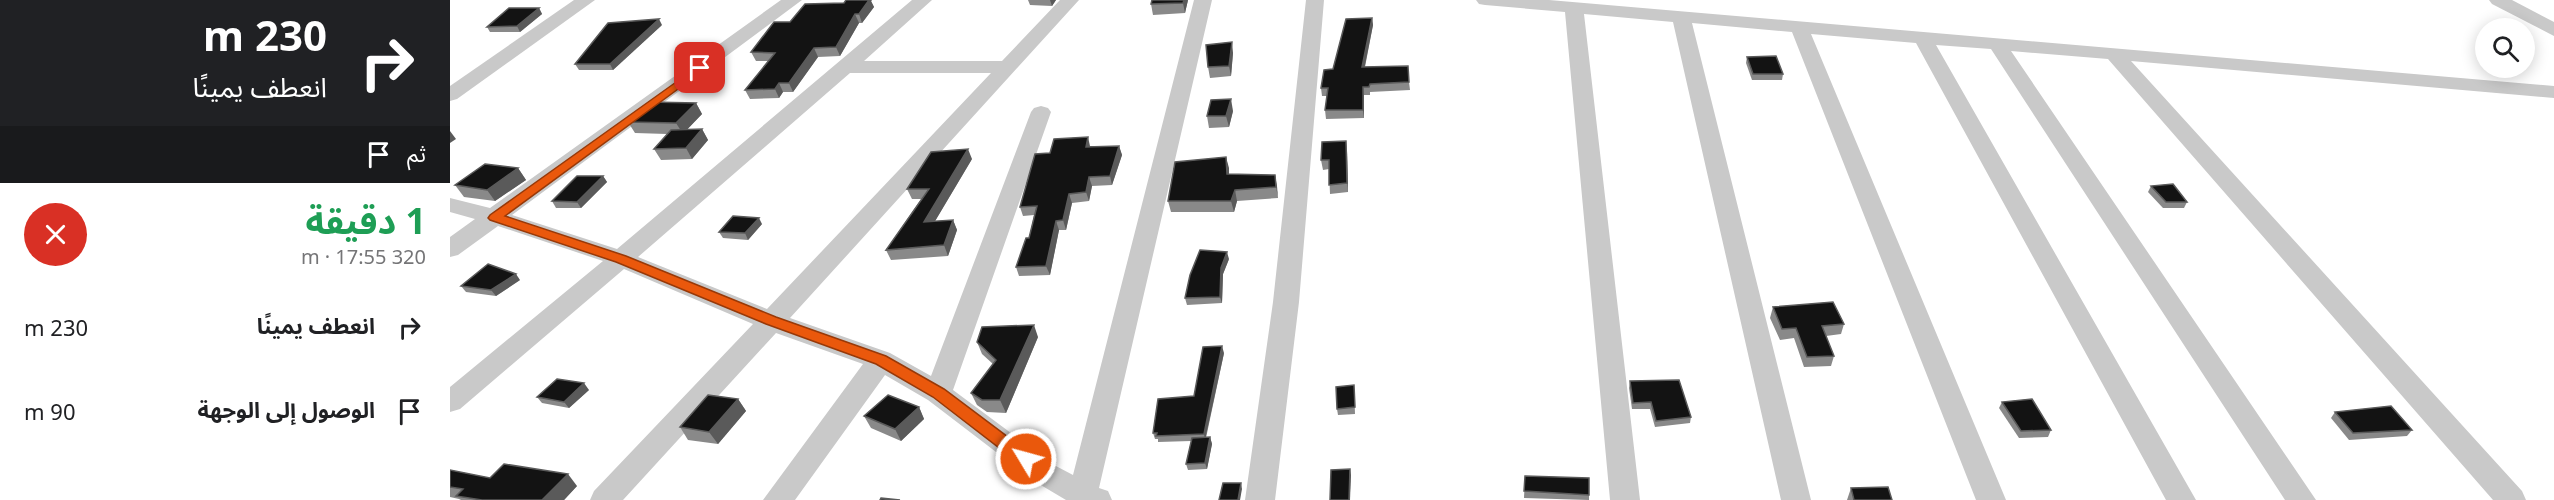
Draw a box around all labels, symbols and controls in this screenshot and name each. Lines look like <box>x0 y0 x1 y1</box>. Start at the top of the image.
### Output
text: 230 m <box>203 6 327 63</box>
map controls <box>2475 18 2535 78</box>
button: search <box>2475 18 2535 78</box>
icon: right <box>348 24 426 102</box>
pin <box>674 42 725 93</box>
icon: arrive <box>683 51 716 84</box>
text: انعطف يمينًا <box>193 68 327 105</box>
icon: arrive <box>362 138 395 171</box>
text: ثم <box>407 138 426 168</box>
text: 1 دقيقة <box>305 196 426 245</box>
button: close <box>24 203 87 266</box>
text: 320 m · 17:55 <box>301 243 426 270</box>
text: انعطف يمينًا <box>257 310 375 340</box>
icon: right <box>393 311 426 344</box>
text: 230 m <box>24 312 88 342</box>
text: الوصول إلى الوجهة <box>197 394 375 424</box>
icon: arrive <box>393 395 426 428</box>
text: 90 m <box>24 396 75 426</box>
position arrow <box>994 427 1058 491</box>

